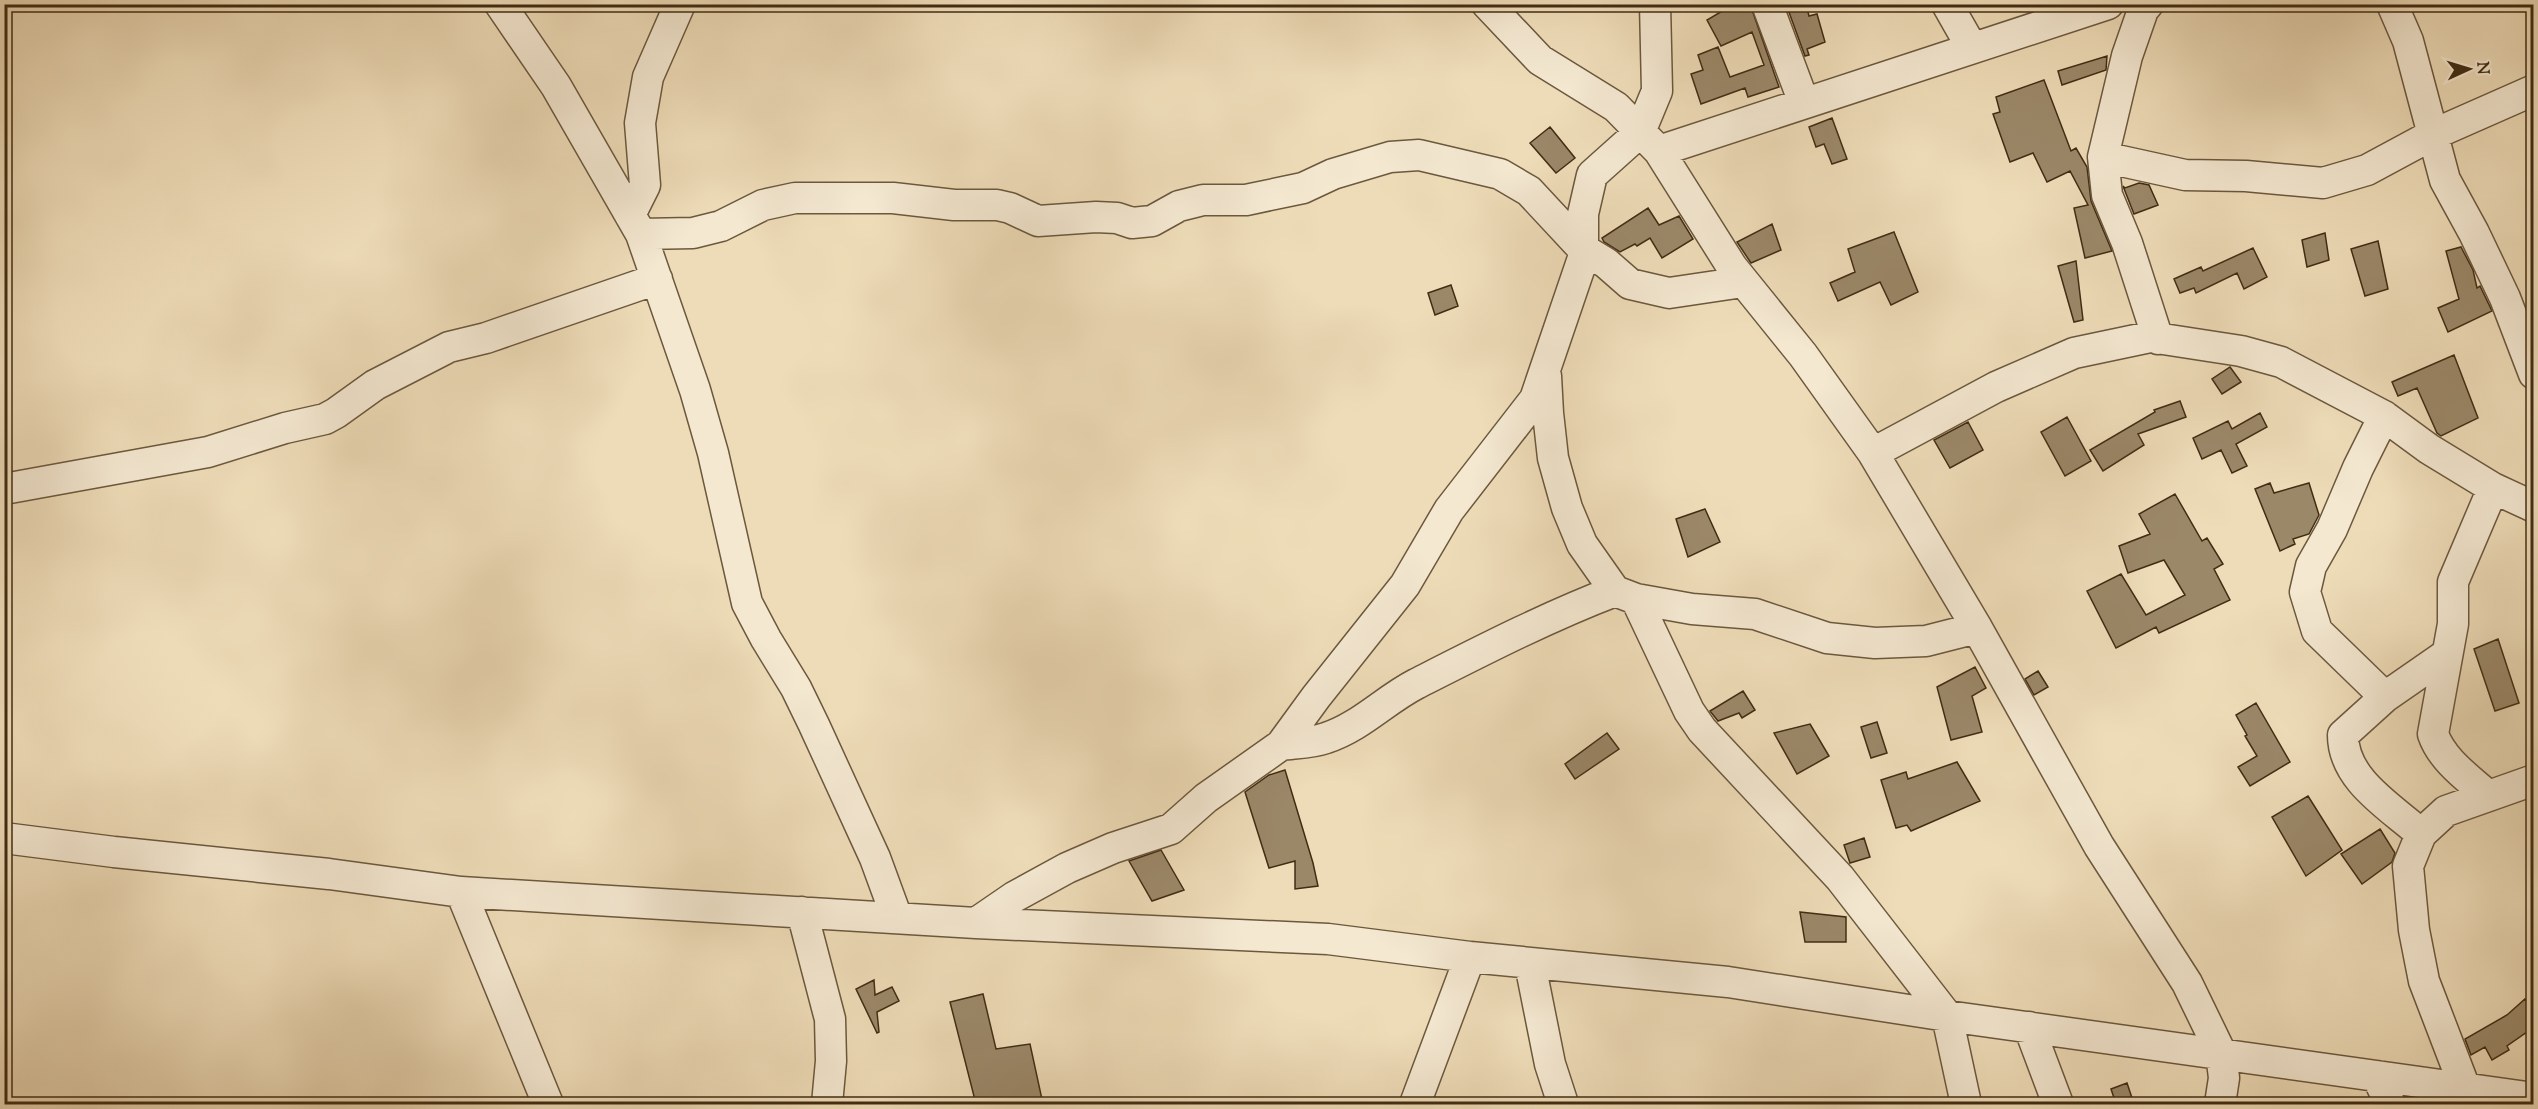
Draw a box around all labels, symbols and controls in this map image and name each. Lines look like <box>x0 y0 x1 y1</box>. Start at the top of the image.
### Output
north arrow <box>2439 39 2499 99</box>
text: N <box>2470 61 2493 76</box>

